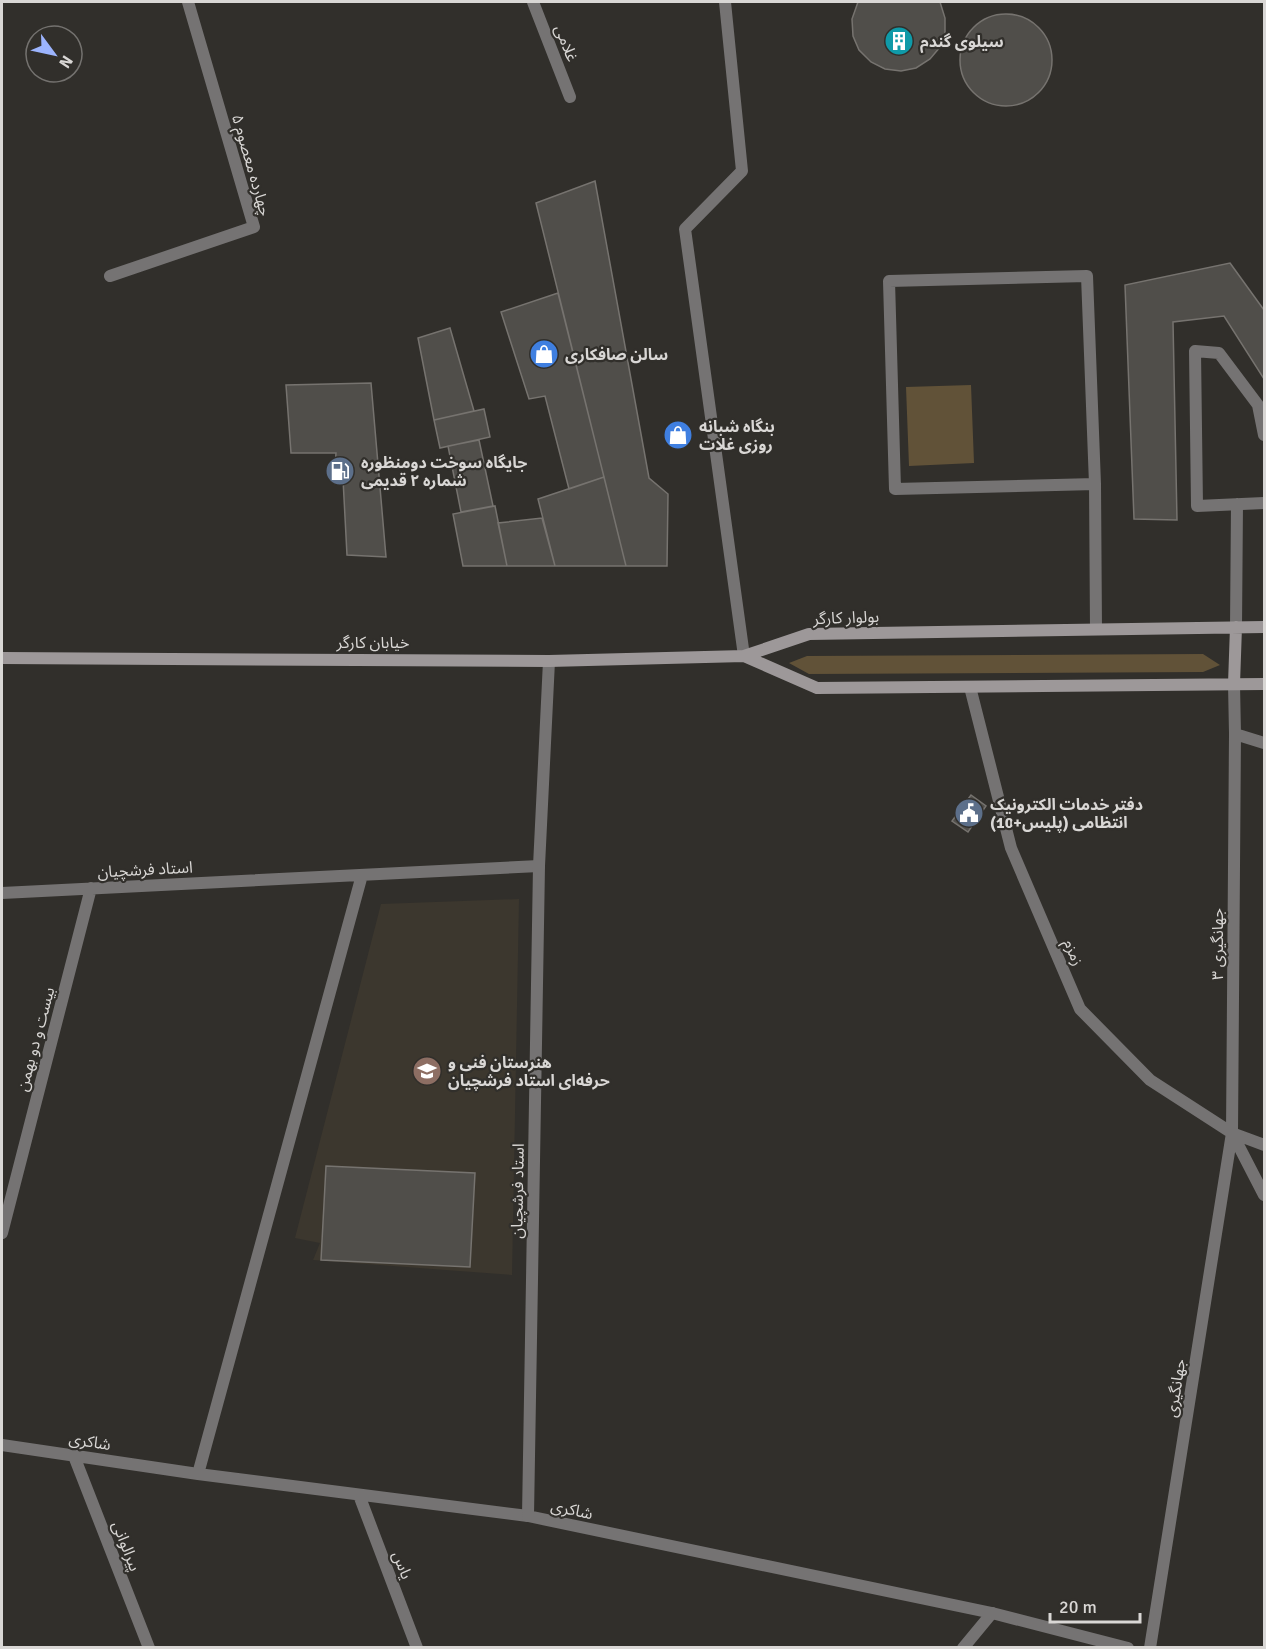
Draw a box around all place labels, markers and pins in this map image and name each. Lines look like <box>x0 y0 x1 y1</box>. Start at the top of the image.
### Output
building icon: سیلوی گندم <box>883 25 915 57</box>
place label: سیلوی گندم <box>920 32 1004 53</box>
shop icon: سالن صافكارى <box>528 338 560 370</box>
place label: سالن صافكارى <box>565 345 668 365</box>
place label: بنگاه شبانه روزی غلات <box>699 417 775 455</box>
shop icon: بنگاه شبانه روزی غلات <box>662 419 694 451</box>
place label: جایگاه سوخت دومنظوره شماره ۲ قدیمی <box>361 453 527 491</box>
fuel station icon: جایگاه سوخت دومنظوره شماره ۲ قدیمی <box>324 455 356 487</box>
place label: دفتر خدمات الکترونیک انتظامی (پلیس+10) <box>990 795 1143 833</box>
public building icon: دفتر خدمات الکترونیک انتظامی (پلیس+10) <box>953 797 985 829</box>
place label: هنرستان فنی و حرفه‌ای استاد فرشچیان <box>448 1053 610 1091</box>
school or university icon: هنرستان فنی و حرفه‌ای استاد فرشچیان <box>411 1055 443 1087</box>

